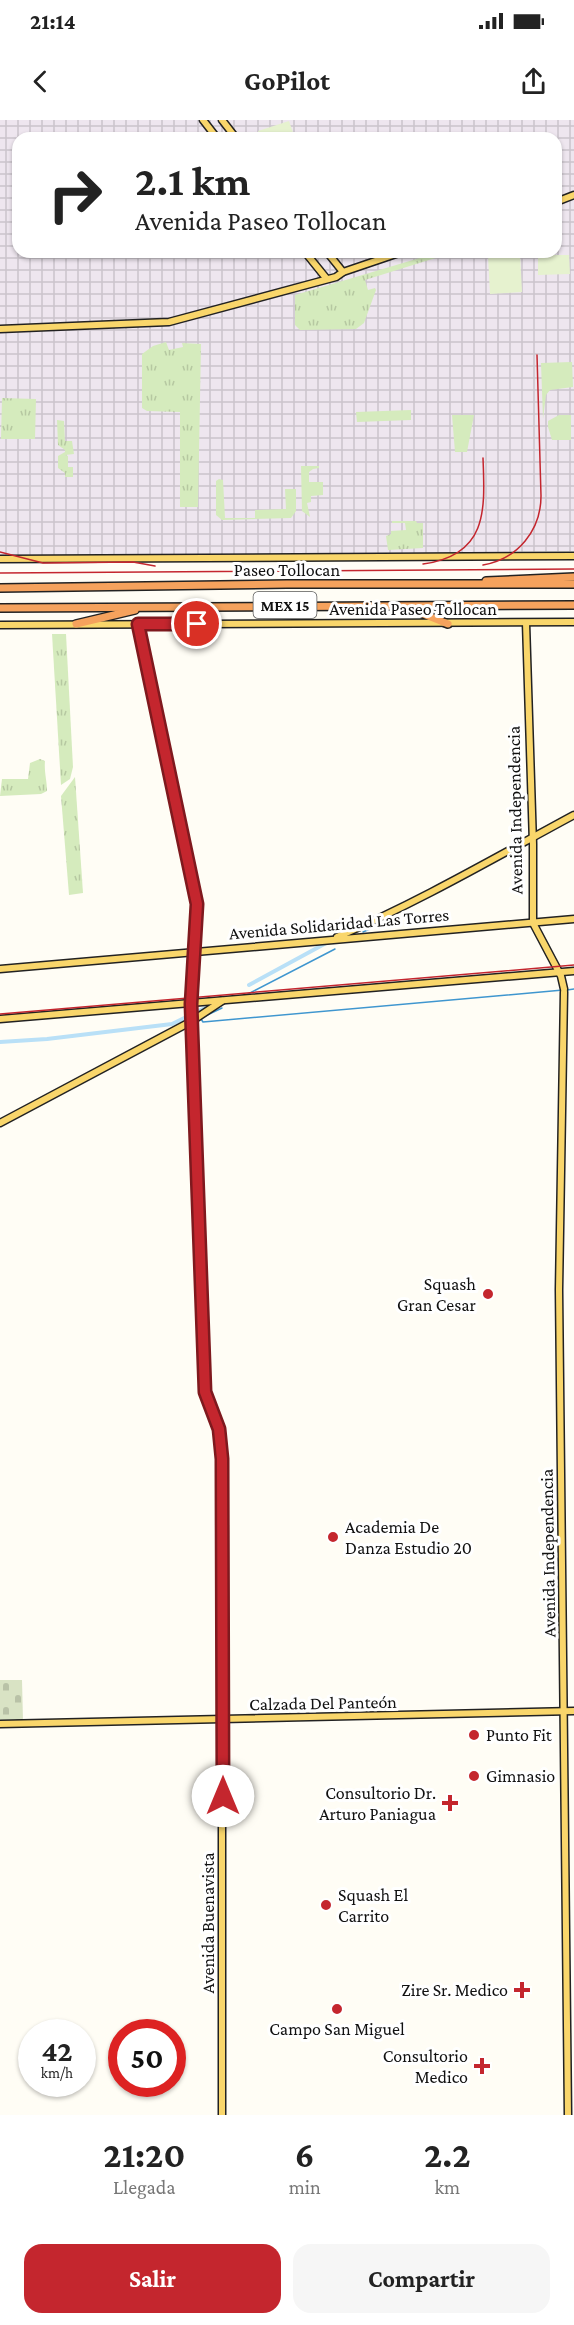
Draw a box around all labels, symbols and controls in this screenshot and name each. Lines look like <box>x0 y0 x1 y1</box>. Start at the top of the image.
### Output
text: 21:14 <box>30 9 76 34</box>
icon: back <box>24 65 57 98</box>
icon: share <box>517 65 550 98</box>
text: GoPilot <box>244 66 330 96</box>
icon: right <box>36 156 114 234</box>
text: 2.1 km <box>135 157 250 204</box>
text: Avenida Paseo Tollocan <box>135 206 387 236</box>
street label: Paseo Tollocan <box>234 560 340 580</box>
road number: MEX 15 <box>254 592 316 618</box>
pin <box>171 598 222 649</box>
street label: Avenida Paseo Tollocan <box>329 599 497 619</box>
icon: arrive <box>180 607 213 640</box>
street label: Avenida Independencia <box>504 726 526 894</box>
street label: Avenida Solidaridad Las Torres <box>228 904 450 944</box>
place label: Squash Gran Cesar <box>397 1274 477 1315</box>
marker: Squash Gran Cesar <box>481 1287 495 1301</box>
street label: Avenida Independencia <box>537 1469 559 1637</box>
place label: Academia De Danza Estudio 20 <box>345 1517 472 1558</box>
marker: Academia De Danza Estudio 20 <box>326 1530 340 1544</box>
street label: Calzada Del Panteón <box>249 1692 397 1714</box>
place label: Punto Fit <box>486 1725 553 1745</box>
marker: Punto Fit <box>467 1728 481 1742</box>
position arrow <box>191 1764 255 1828</box>
place label: Gimnasio <box>486 1766 555 1786</box>
marker: Gimnasio <box>467 1769 481 1783</box>
place label: Consultorio Dr. Arturo Paniagua <box>319 1783 436 1824</box>
marker: Consultorio Dr. Arturo Paniagua <box>441 1794 459 1812</box>
street label: Avenida Buenavista <box>198 1853 218 1993</box>
place label: Squash El Carrito <box>338 1885 408 1926</box>
marker: Squash El Carrito <box>319 1898 333 1912</box>
place label: Zire Sr. Medico <box>401 1980 508 2000</box>
marker: Zire Sr. Medico <box>513 1981 531 1999</box>
marker: Campo San Miguel <box>330 2002 344 2016</box>
speed limit sign: 50 <box>108 2019 186 2097</box>
place label: Campo San Miguel <box>269 2019 405 2039</box>
text: 42 <box>41 2034 73 2067</box>
place label: Consultorio Medico <box>383 2046 468 2087</box>
marker: Consultorio Medico <box>473 2057 491 2075</box>
text: km/h <box>41 2065 73 2081</box>
text: 21:20 <box>103 2135 185 2175</box>
text: 6 <box>295 2135 314 2175</box>
text: 2.2 <box>424 2135 471 2175</box>
text: Llegada <box>113 2176 176 2198</box>
text: min <box>289 2176 321 2198</box>
text: km <box>435 2176 460 2198</box>
button: Salir <box>24 2244 281 2313</box>
button: Compartir <box>293 2244 550 2313</box>

